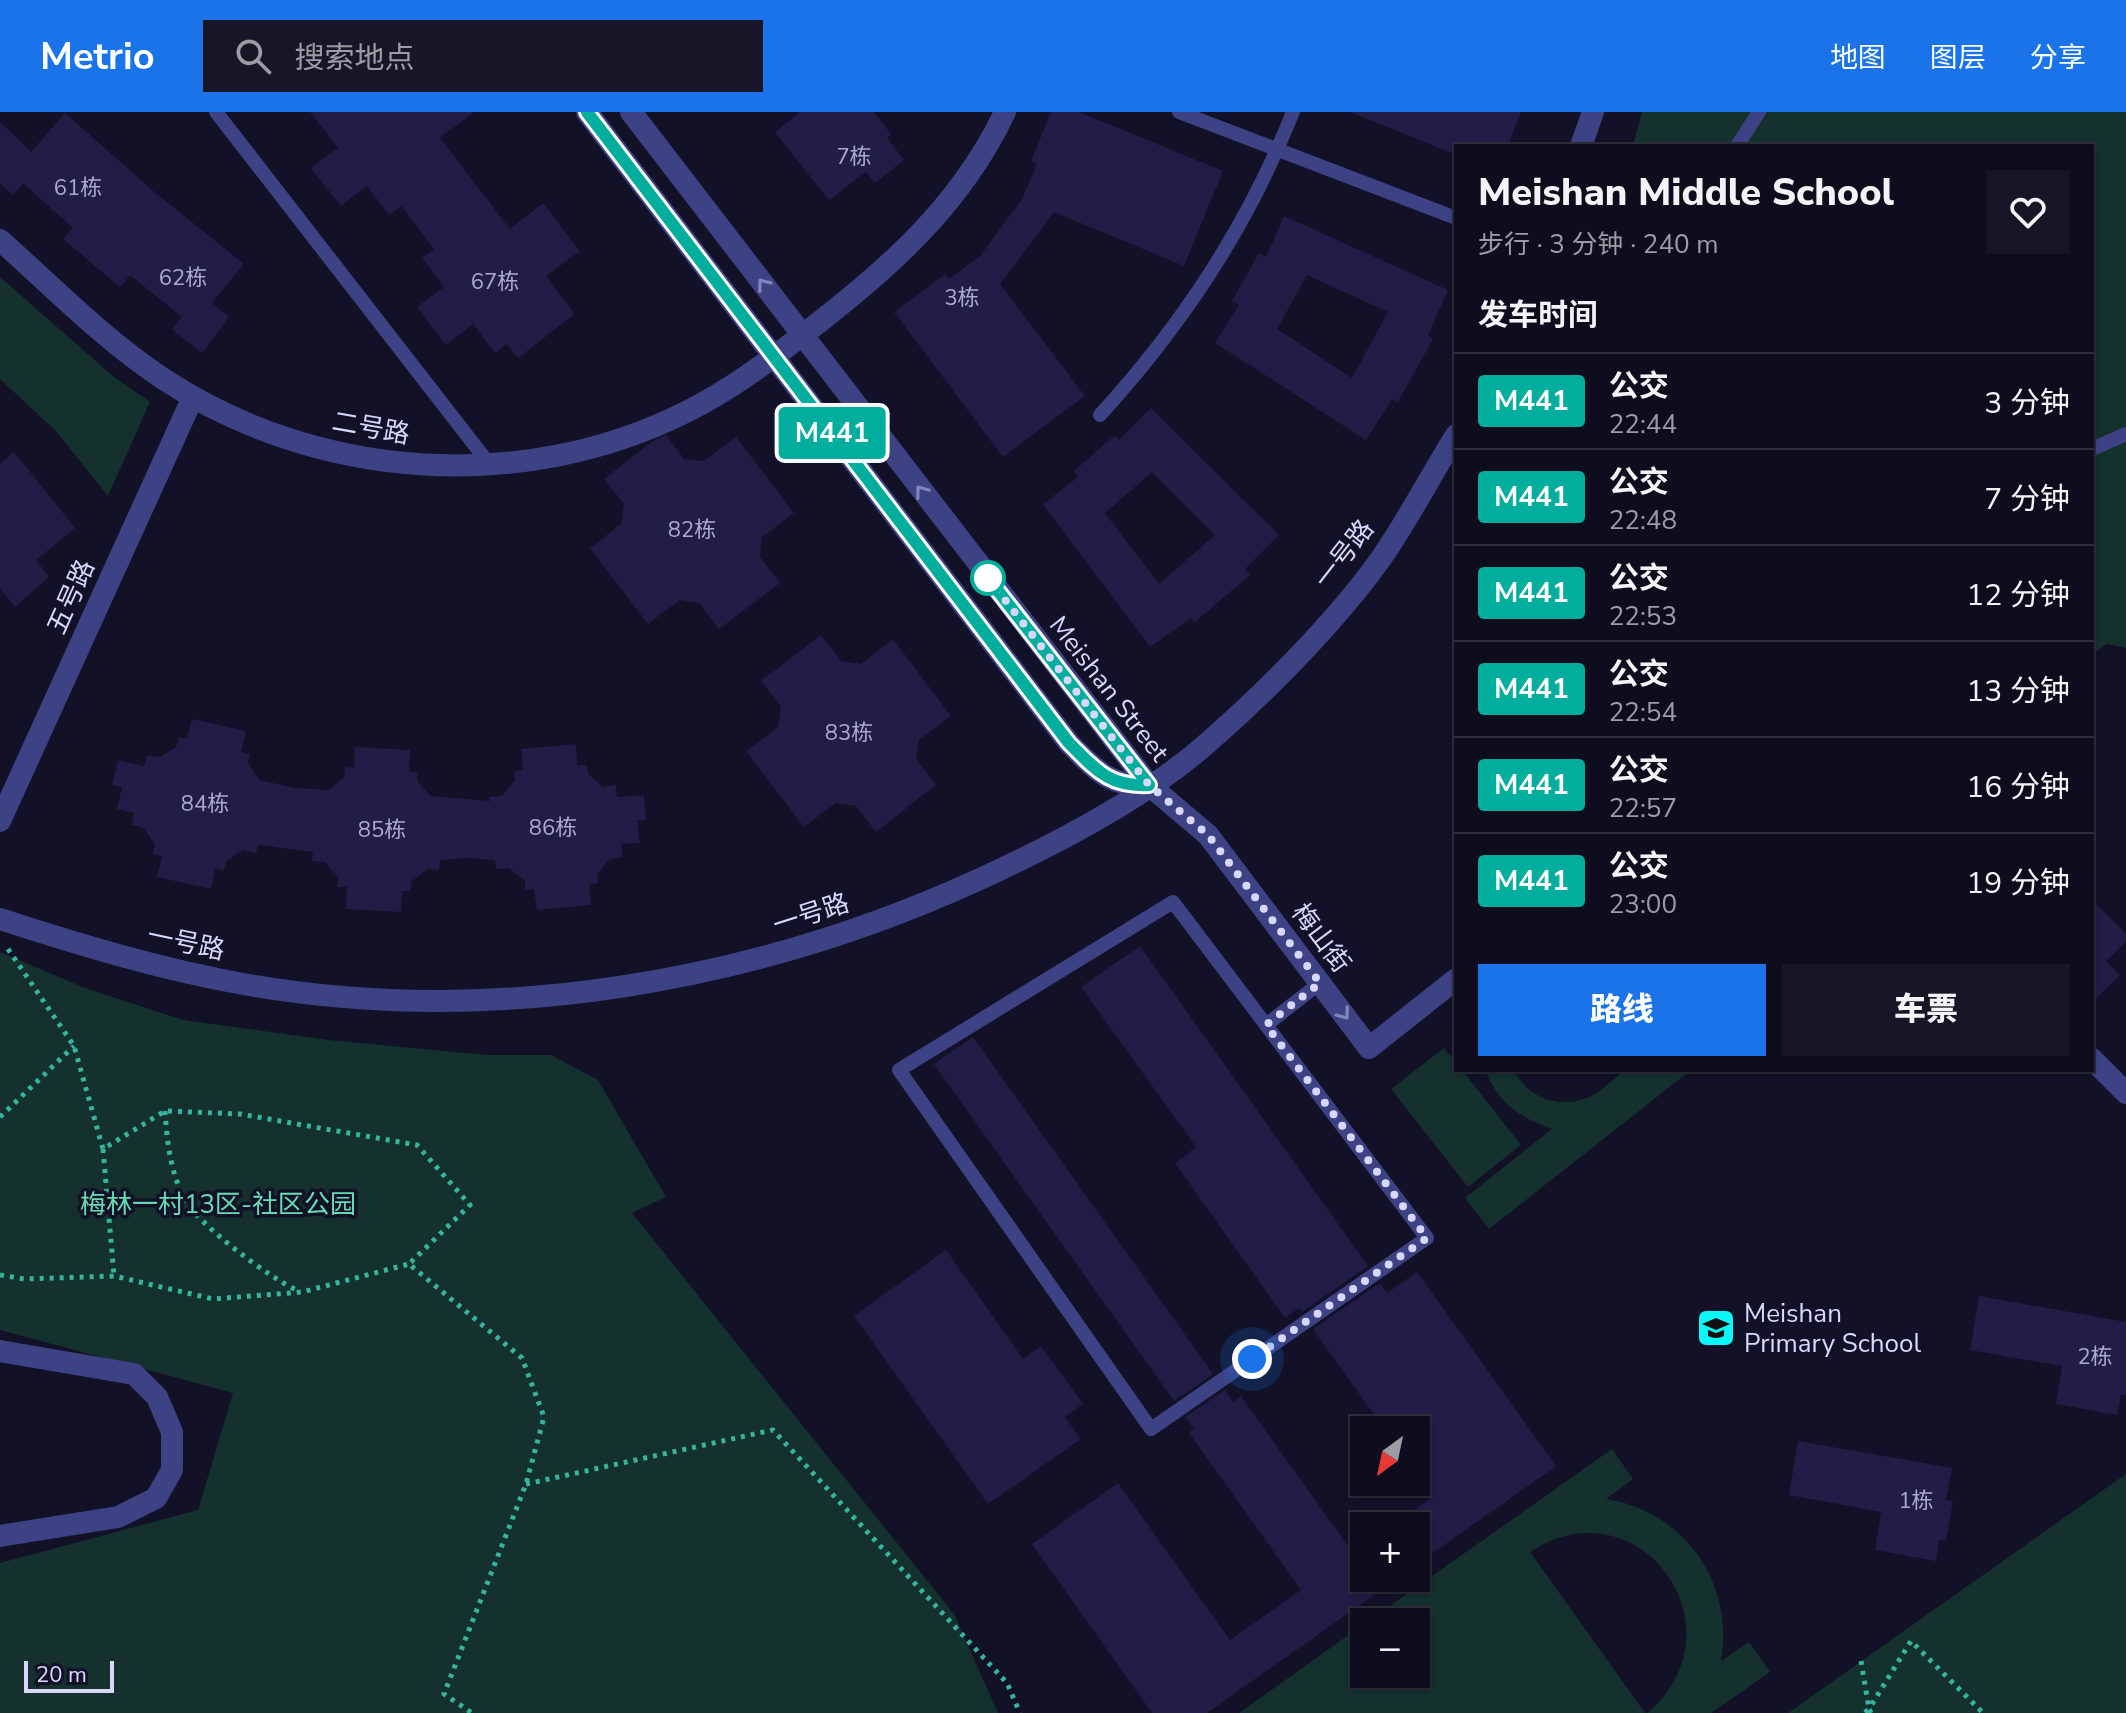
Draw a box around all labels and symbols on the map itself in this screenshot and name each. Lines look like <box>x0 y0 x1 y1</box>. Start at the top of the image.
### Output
house number: 7栋 <box>836 142 872 172</box>
house number: 61栋 <box>54 173 102 203</box>
house number: 62栋 <box>159 263 207 293</box>
house number: 67栋 <box>471 267 519 297</box>
one-way arrow <box>759 279 773 293</box>
house number: 3栋 <box>944 283 980 313</box>
street label: 二号路 <box>330 404 412 452</box>
line badge: M441 <box>776 407 888 459</box>
one-way arrow <box>916 485 930 500</box>
street label: 一号路 <box>1306 512 1382 596</box>
house number: 82栋 <box>668 515 716 545</box>
street label: 五号路 <box>39 554 103 640</box>
unlabelled marker <box>971 561 1005 595</box>
street label: Meishan Street <box>1041 609 1177 770</box>
house number: 83栋 <box>825 718 873 748</box>
house number: 84栋 <box>181 789 229 819</box>
house number: 86栋 <box>529 813 577 843</box>
house number: 85栋 <box>358 815 406 845</box>
street label: 一号路 <box>768 885 854 943</box>
street label: 梅山街 <box>1284 896 1358 980</box>
street label: 一号路 <box>144 918 228 968</box>
one-way arrow <box>1334 1005 1349 1020</box>
park label: 梅林一村13区-社区公园 <box>80 1187 356 1222</box>
place label: Meishan Primary School <box>1744 1296 1921 1361</box>
school or university icon: Meishan Primary School <box>1695 1307 1737 1349</box>
your location <box>1232 1339 1272 1379</box>
house number: 2栋 <box>2077 1342 2113 1372</box>
north arrow <box>1350 1416 1430 1496</box>
house number: 1栋 <box>1898 1486 1934 1516</box>
scale bar <box>24 1657 114 1693</box>

